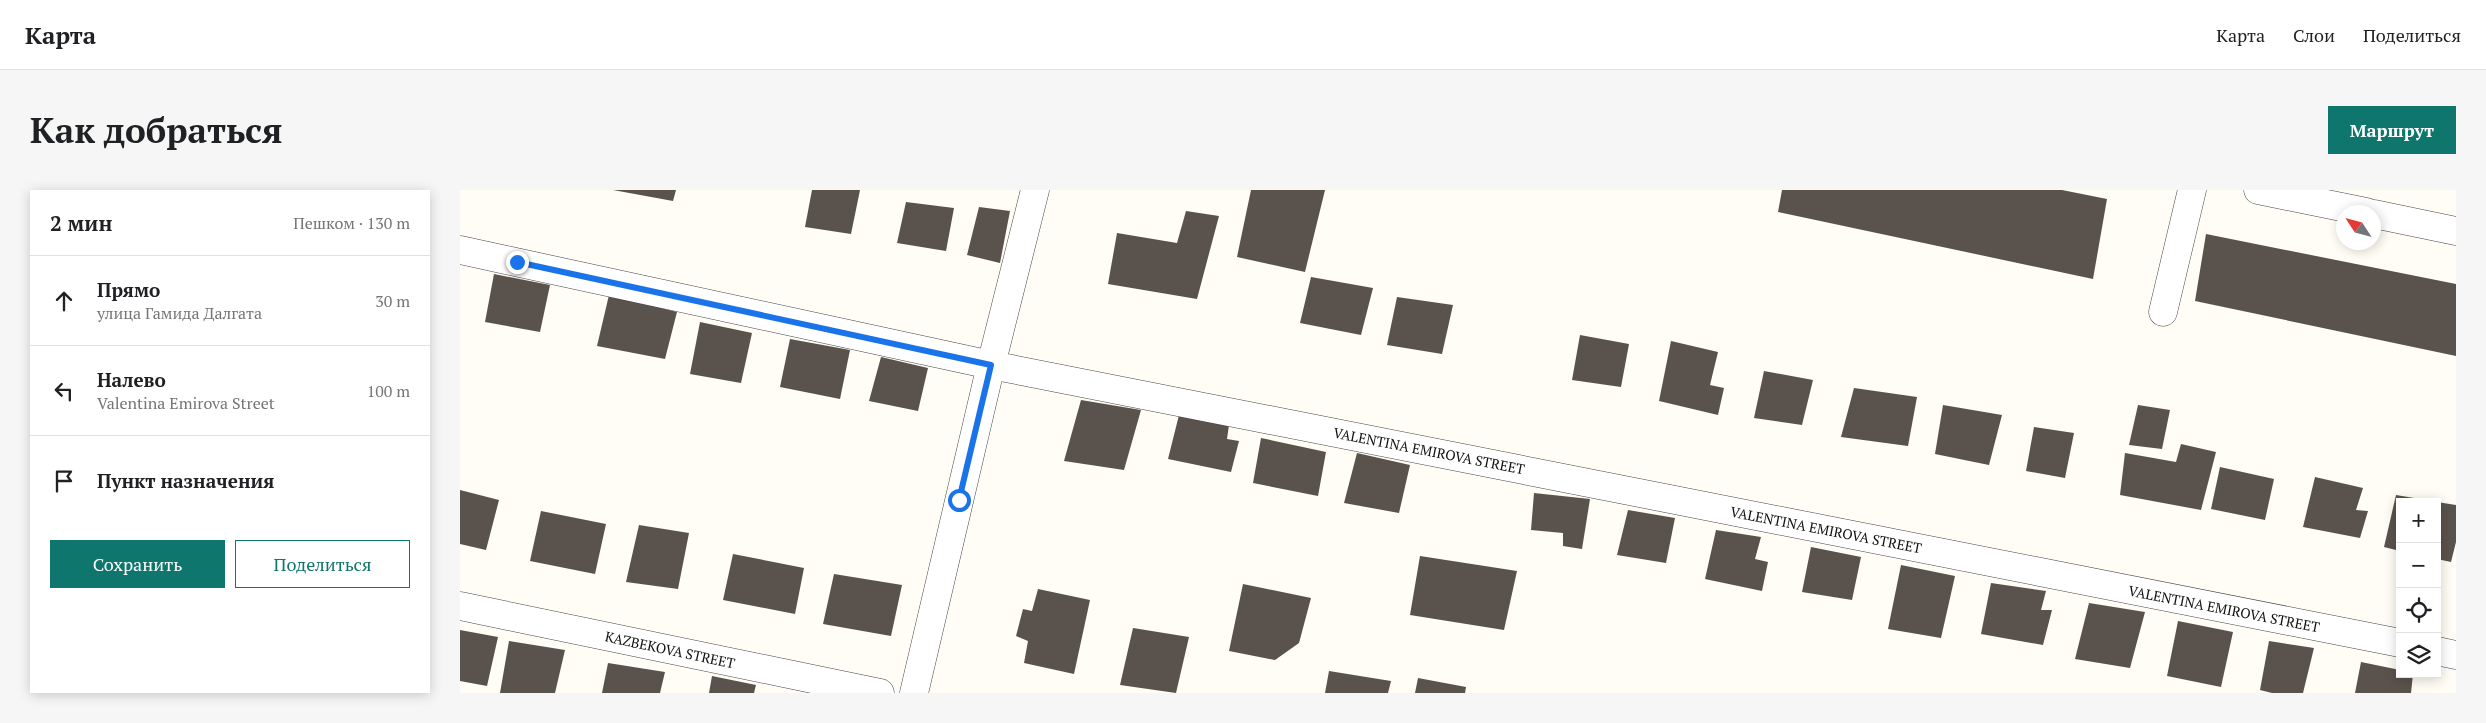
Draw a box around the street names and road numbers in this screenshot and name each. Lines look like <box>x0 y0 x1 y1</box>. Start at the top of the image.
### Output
street label: VALENTINA EMIROVA STREET <box>1332 423 1527 478</box>
street label: VALENTINA EMIROVA STREET <box>1729 502 1924 557</box>
street label: VALENTINA EMIROVA STREET <box>2127 581 2322 636</box>
street label: KAZBEKOVA STREET <box>603 626 737 673</box>

